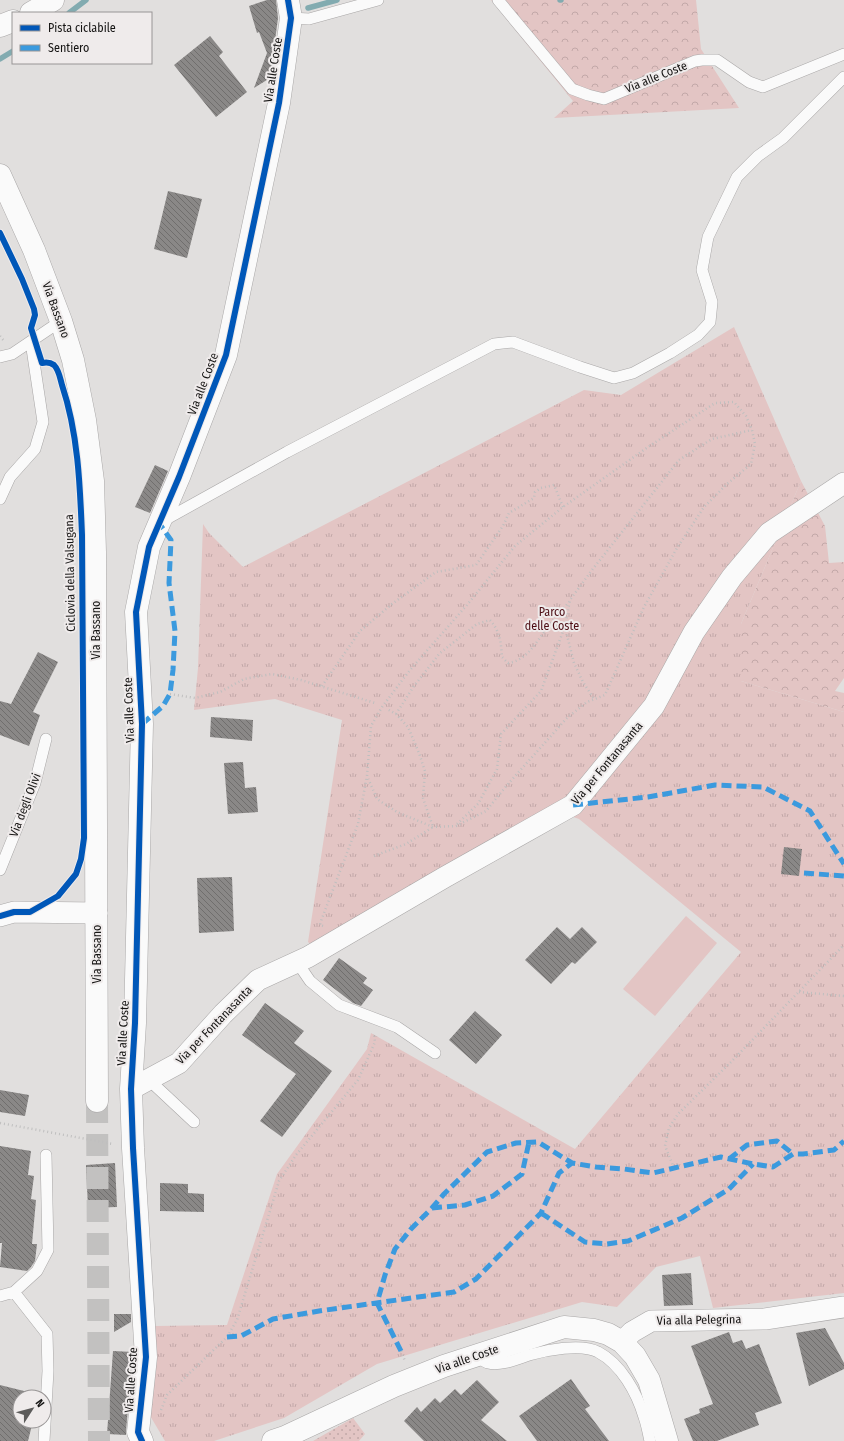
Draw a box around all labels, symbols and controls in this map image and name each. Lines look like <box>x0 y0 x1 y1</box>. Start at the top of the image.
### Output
legend <box>12 12 152 64</box>
text: Pista ciclabile <box>48 21 116 35</box>
street label: Via alle Coste <box>261 36 285 103</box>
text: Sentiero <box>48 41 89 55</box>
street label: Via alle Coste <box>623 58 689 96</box>
street label: Via Bassano <box>39 280 73 340</box>
street label: Via alle Coste <box>185 351 221 417</box>
street label: Ciclovia della Valsugana <box>62 514 78 632</box>
street label: Via Bassano <box>89 601 103 659</box>
park label: Parco delle Coste <box>525 605 579 633</box>
street label: Via alle Coste <box>121 677 137 743</box>
street label: Via per Fontanasanta <box>568 719 646 807</box>
street label: Via degli Olivi <box>6 771 44 839</box>
street label: Via Bassano <box>90 925 104 983</box>
street label: Via per Fontanasanta <box>173 983 255 1067</box>
street label: Via alle Coste <box>114 1000 132 1066</box>
street label: Via alla Pelegrina <box>657 1312 741 1328</box>
street label: Via alle Coste <box>434 1342 500 1376</box>
street label: Via alle Coste <box>122 1347 140 1413</box>
north arrow <box>12 1389 52 1429</box>
text: N <box>32 1397 47 1410</box>

